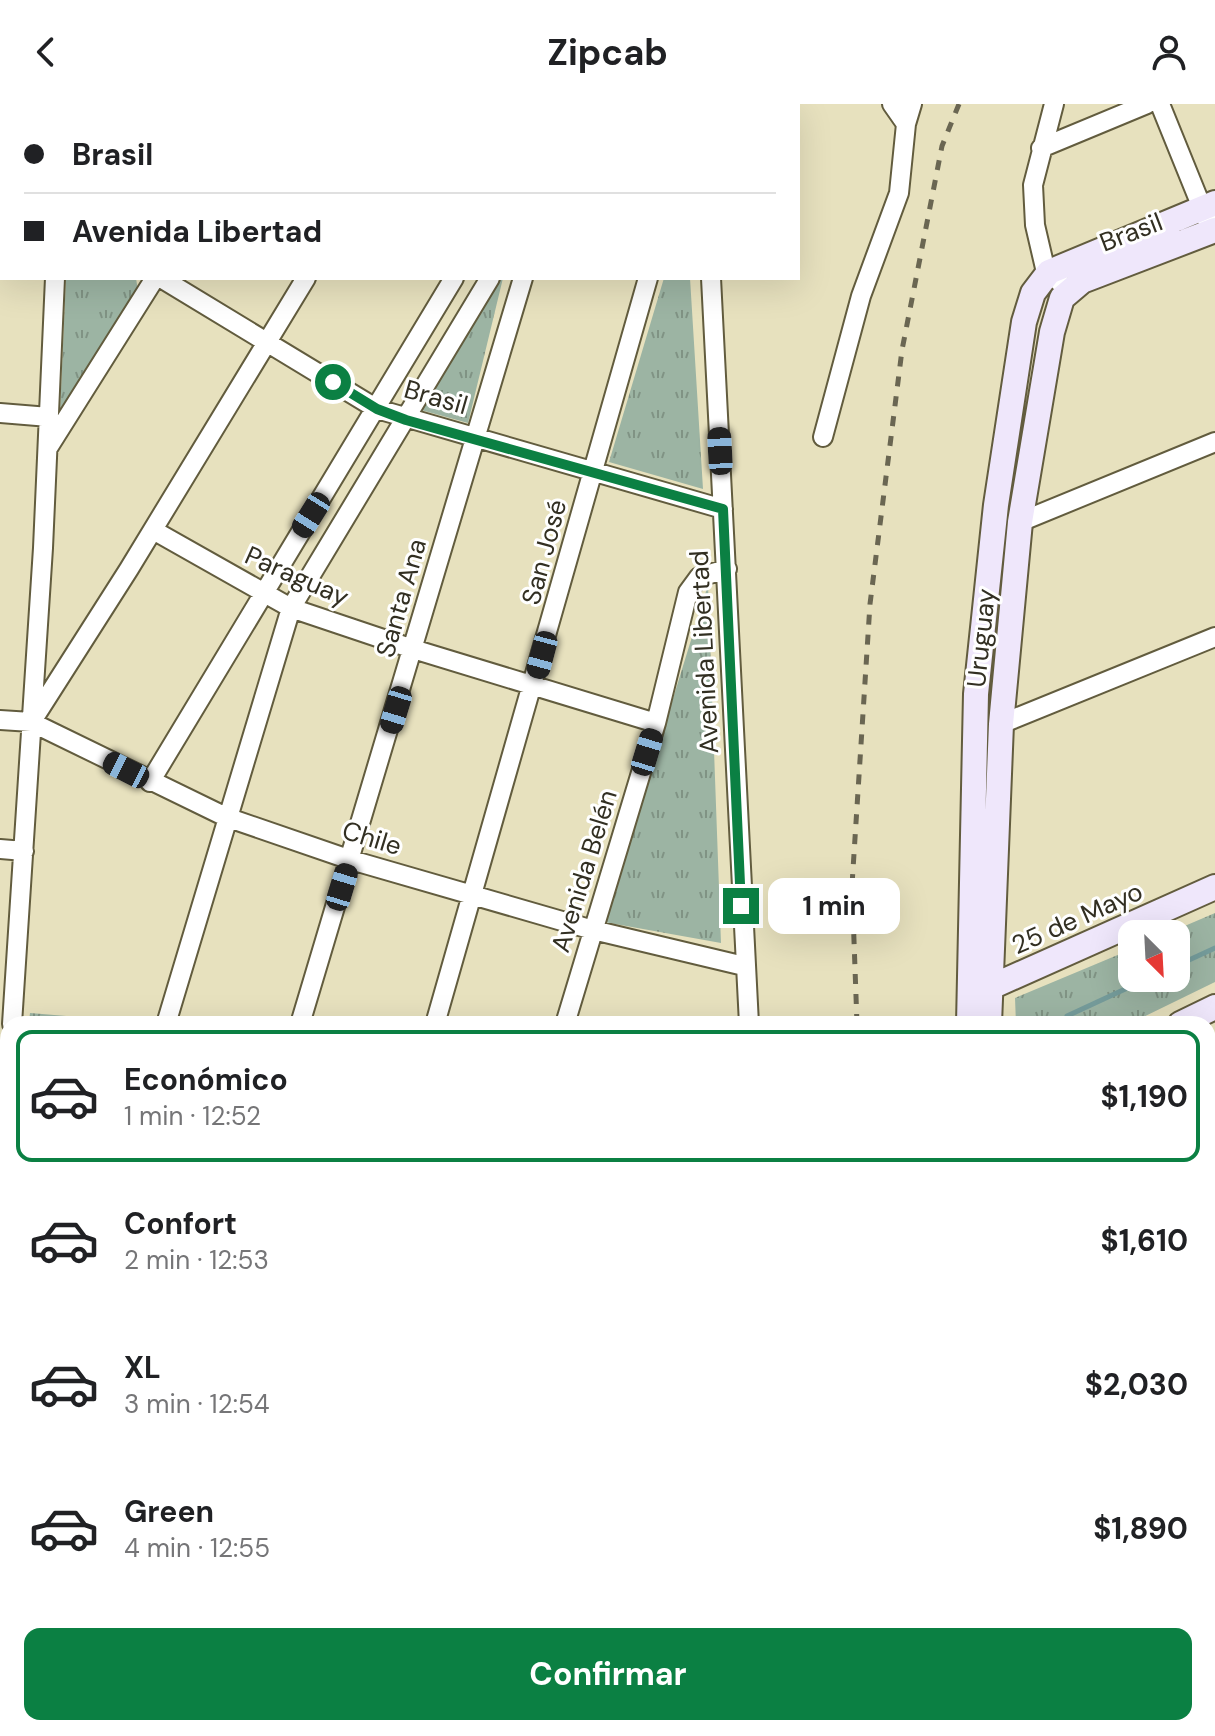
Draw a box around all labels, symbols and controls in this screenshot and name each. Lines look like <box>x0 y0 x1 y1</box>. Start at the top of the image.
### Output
text: Zipcab <box>547 29 668 76</box>
icon: back <box>24 30 68 74</box>
icon: person <box>1147 30 1191 74</box>
text: Brasil <box>72 135 153 174</box>
street label: Brasil <box>1095 205 1167 259</box>
text: Avenida Libertad <box>72 212 322 251</box>
route start <box>315 364 351 400</box>
street label: Brasil <box>400 372 472 422</box>
car <box>707 426 733 476</box>
car <box>288 488 334 542</box>
street label: San José <box>514 496 574 608</box>
street label: Santa Ana <box>368 535 434 661</box>
street label: Paraguay <box>240 538 354 614</box>
street label: Avenida Libertad <box>682 549 726 755</box>
street label: Uruguay <box>959 587 1003 689</box>
car <box>524 629 560 681</box>
car <box>378 684 414 736</box>
car <box>629 726 665 778</box>
car <box>99 748 153 792</box>
street label: Avenida Belén <box>543 786 625 956</box>
street label: Chile <box>338 813 406 863</box>
car <box>324 861 360 913</box>
street label: 25 de Mayo <box>1006 874 1148 962</box>
callout: 1 min <box>769 878 901 934</box>
route end <box>723 888 759 924</box>
text: 1 min <box>802 889 866 923</box>
north arrow <box>1118 920 1190 992</box>
map controls <box>1118 920 1190 992</box>
icon: car <box>28 1060 100 1132</box>
text: Económico <box>124 1060 288 1099</box>
text: $1,190 <box>1100 1077 1188 1116</box>
text: 1 min · 12:52 <box>124 1099 261 1133</box>
icon: car <box>28 1204 100 1276</box>
text: Confort <box>124 1204 237 1243</box>
text: $1,610 <box>1101 1221 1188 1260</box>
text: 2 min · 12:53 <box>124 1243 269 1277</box>
icon: car <box>28 1348 100 1420</box>
text: XL <box>124 1348 161 1387</box>
text: $2,030 <box>1085 1365 1188 1404</box>
text: 3 min · 12:54 <box>124 1387 270 1421</box>
icon: car <box>28 1492 100 1564</box>
text: Green <box>124 1492 214 1531</box>
text: $1,890 <box>1093 1509 1188 1548</box>
text: 4 min · 12:55 <box>124 1531 270 1565</box>
button: Confirmar <box>24 1628 1192 1720</box>

